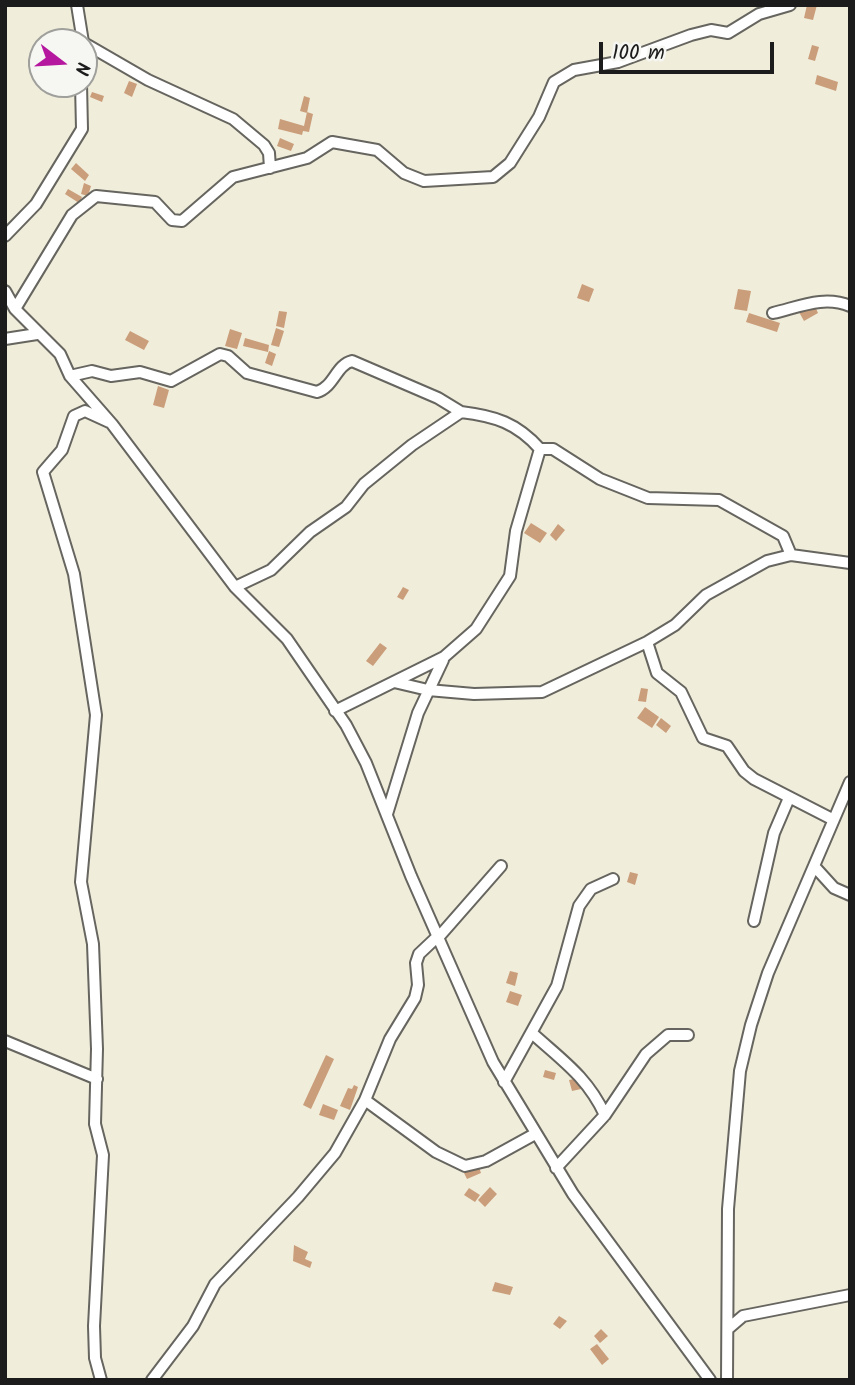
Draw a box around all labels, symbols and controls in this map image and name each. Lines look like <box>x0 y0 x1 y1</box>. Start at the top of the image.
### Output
north arrow <box>28 28 98 98</box>
scale bar <box>603 28 778 72</box>
text: 100 m <box>612 37 665 70</box>
text: N <box>65 58 97 79</box>

